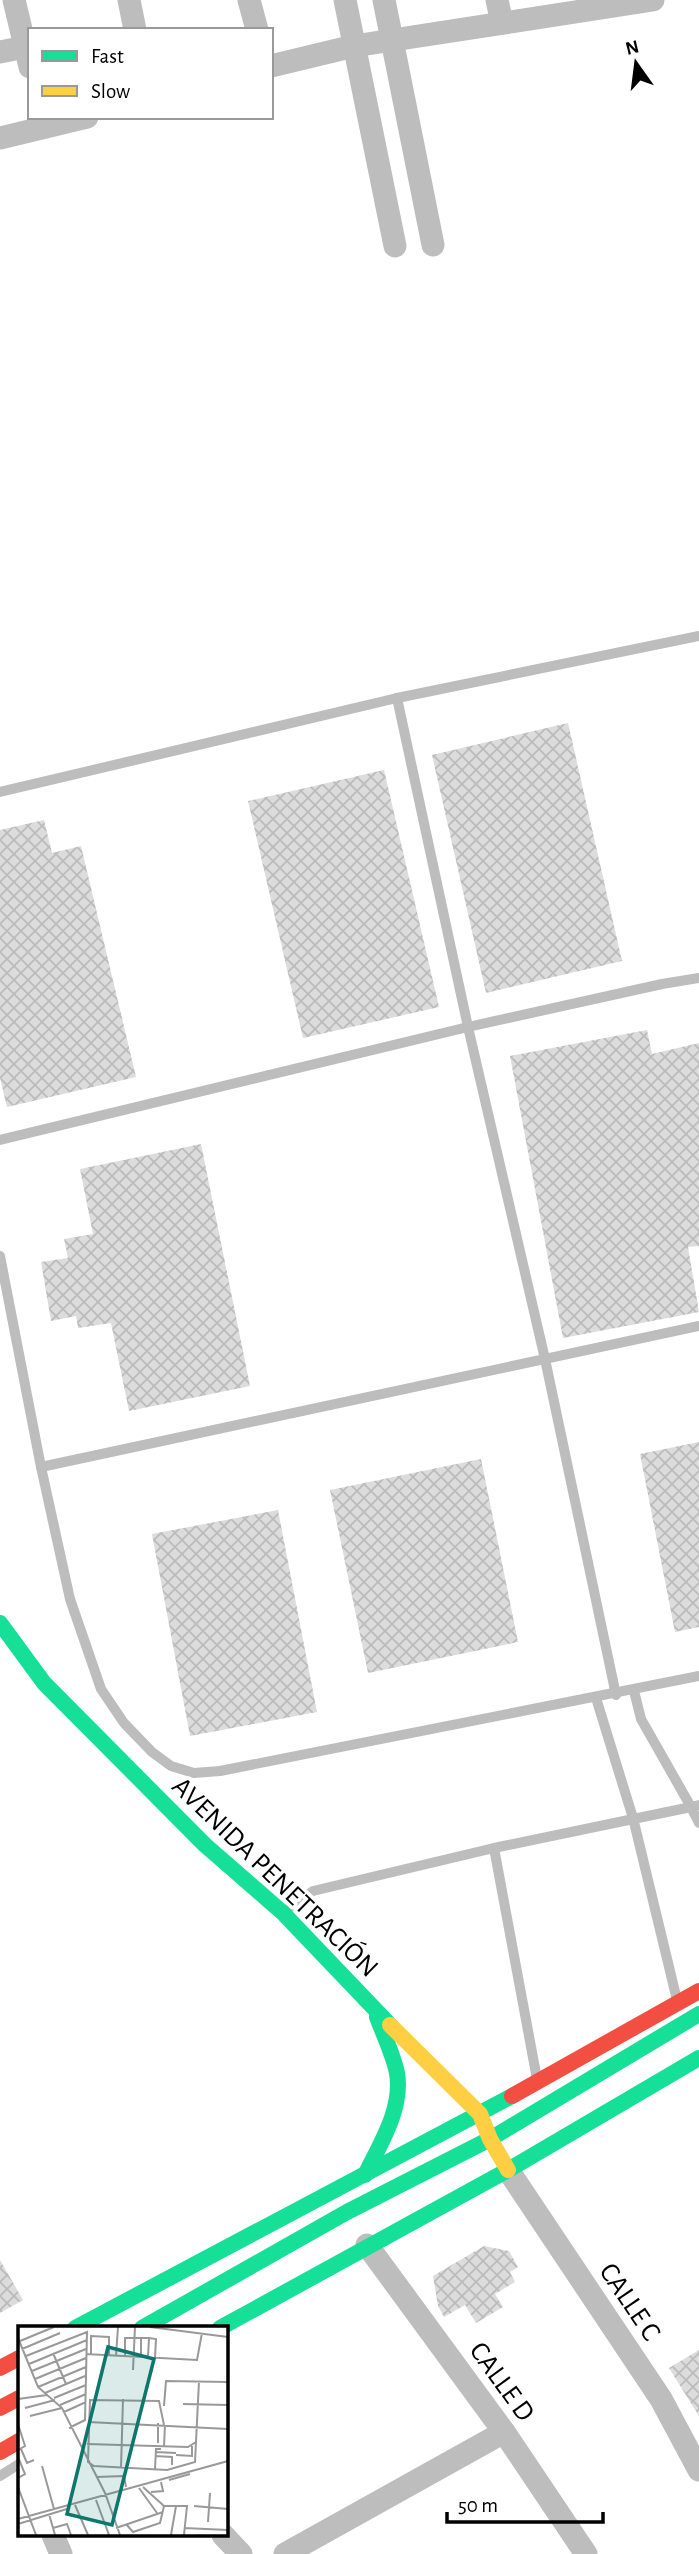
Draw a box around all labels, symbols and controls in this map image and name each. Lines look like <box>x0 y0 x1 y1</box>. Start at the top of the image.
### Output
legend <box>28 28 273 119</box>
north arrow <box>601 28 671 98</box>
text: N <box>624 37 641 59</box>
text: Fast <box>91 46 124 67</box>
text: Slow <box>91 81 130 102</box>
street label: AVENIDA PENETRACIÓN <box>166 1770 385 1983</box>
street label: CALLE C <box>593 2258 665 2346</box>
inset map <box>18 2326 228 2536</box>
street label: CALLE D <box>464 2337 539 2427</box>
scale bar <box>447 2480 603 2524</box>
text: 50 m <box>458 2495 498 2516</box>

